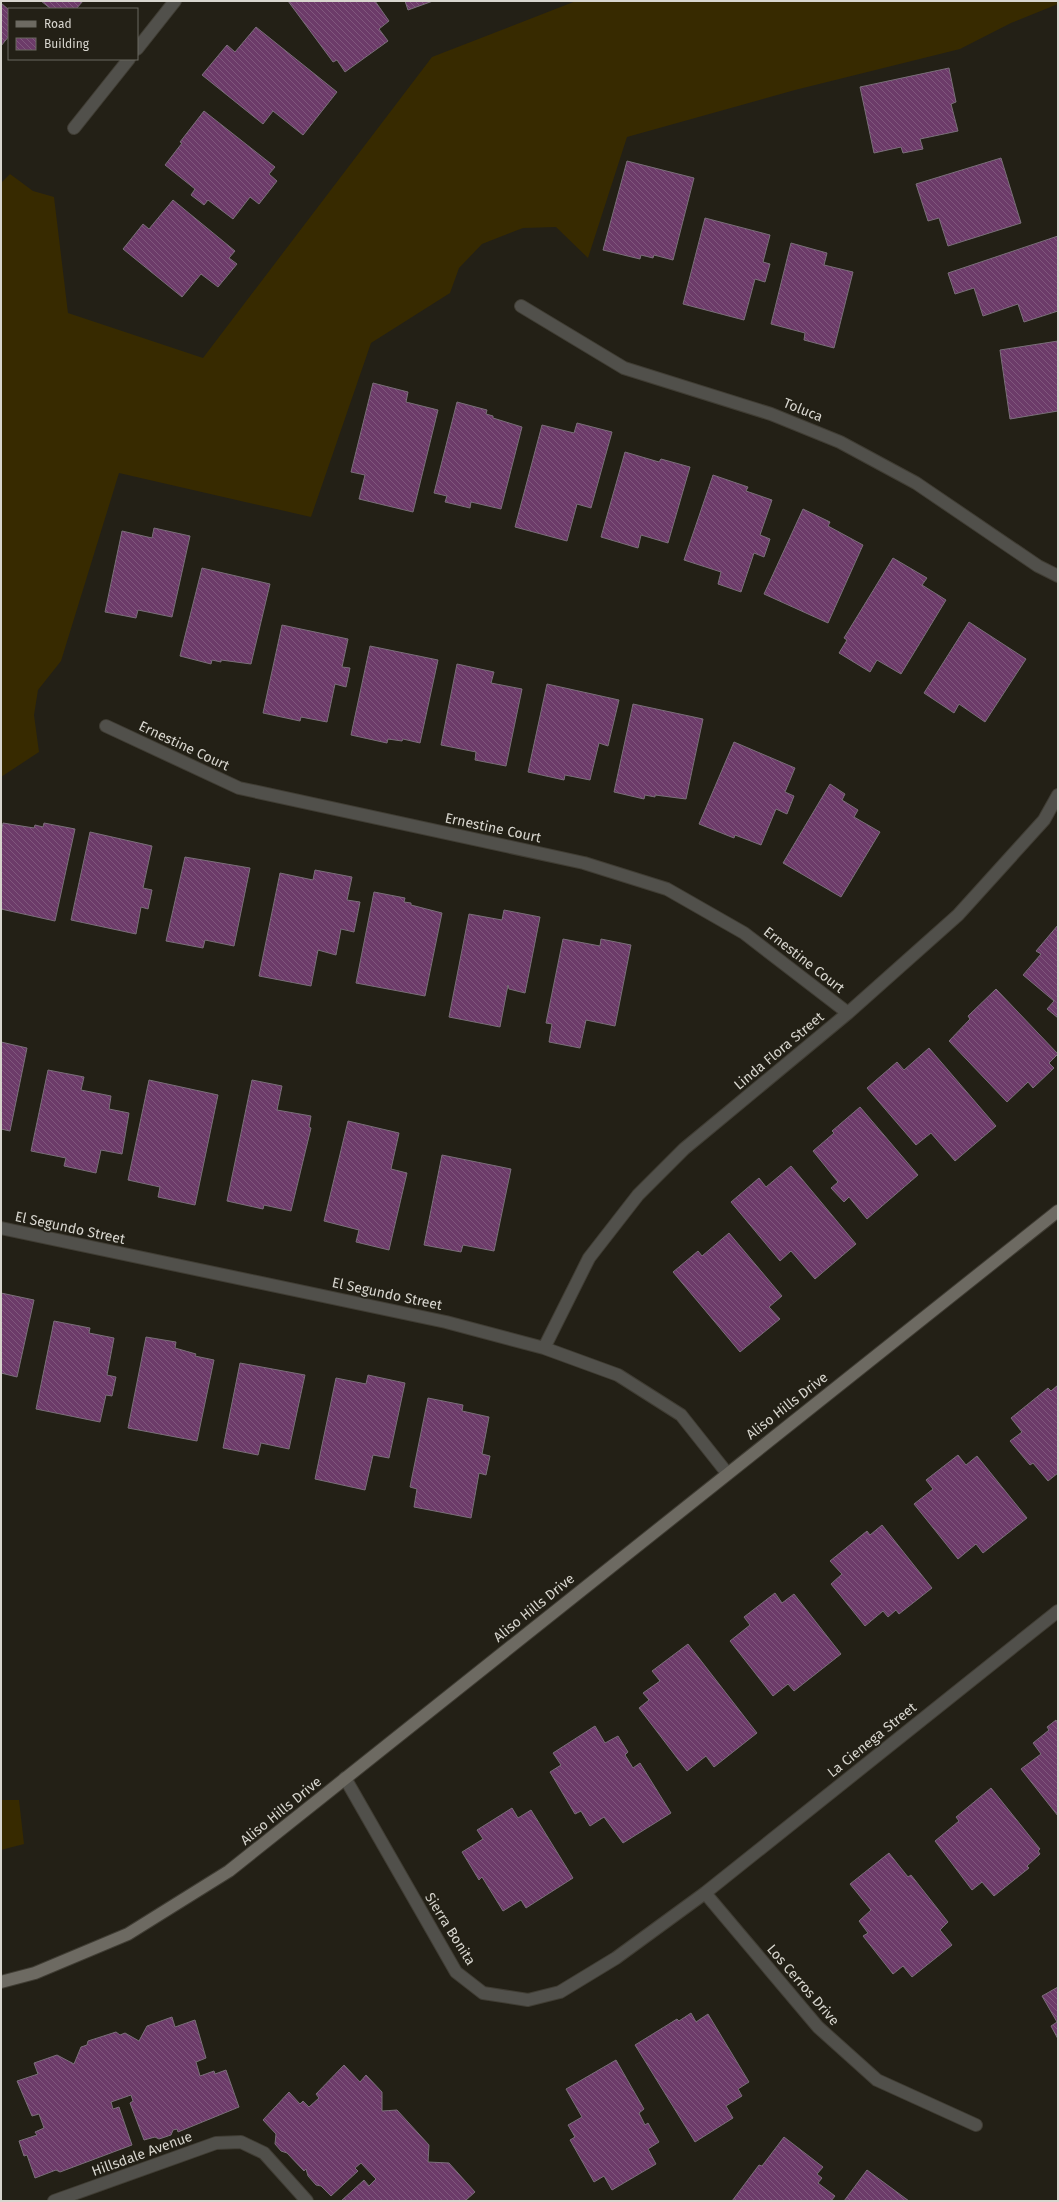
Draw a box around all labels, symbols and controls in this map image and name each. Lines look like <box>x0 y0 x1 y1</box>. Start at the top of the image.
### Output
legend <box>8 8 138 60</box>
text: Road <box>44 17 72 31</box>
text: Building <box>44 37 90 51</box>
street label: Toluca <box>781 394 825 426</box>
street label: Ernestine Court <box>136 718 233 775</box>
street label: Ernestine Court <box>443 809 544 847</box>
street label: Ernestine Court <box>760 923 849 997</box>
street label: Linda Flora Street <box>731 1008 828 1094</box>
street label: El Segundo Street <box>13 1208 128 1248</box>
street label: El Segundo Street <box>330 1274 445 1314</box>
street label: Aliso Hills Drive <box>743 1369 831 1443</box>
street label: Aliso Hills Drive <box>490 1570 578 1646</box>
street label: La Cienega Street <box>824 1698 921 1781</box>
street label: Aliso Hills Drive <box>237 1773 325 1849</box>
street label: Sierra Bonita <box>421 1890 479 1968</box>
street label: Los Cerros Drive <box>763 1941 843 2029</box>
street label: Hillsdale Avenue <box>89 2128 195 2180</box>

